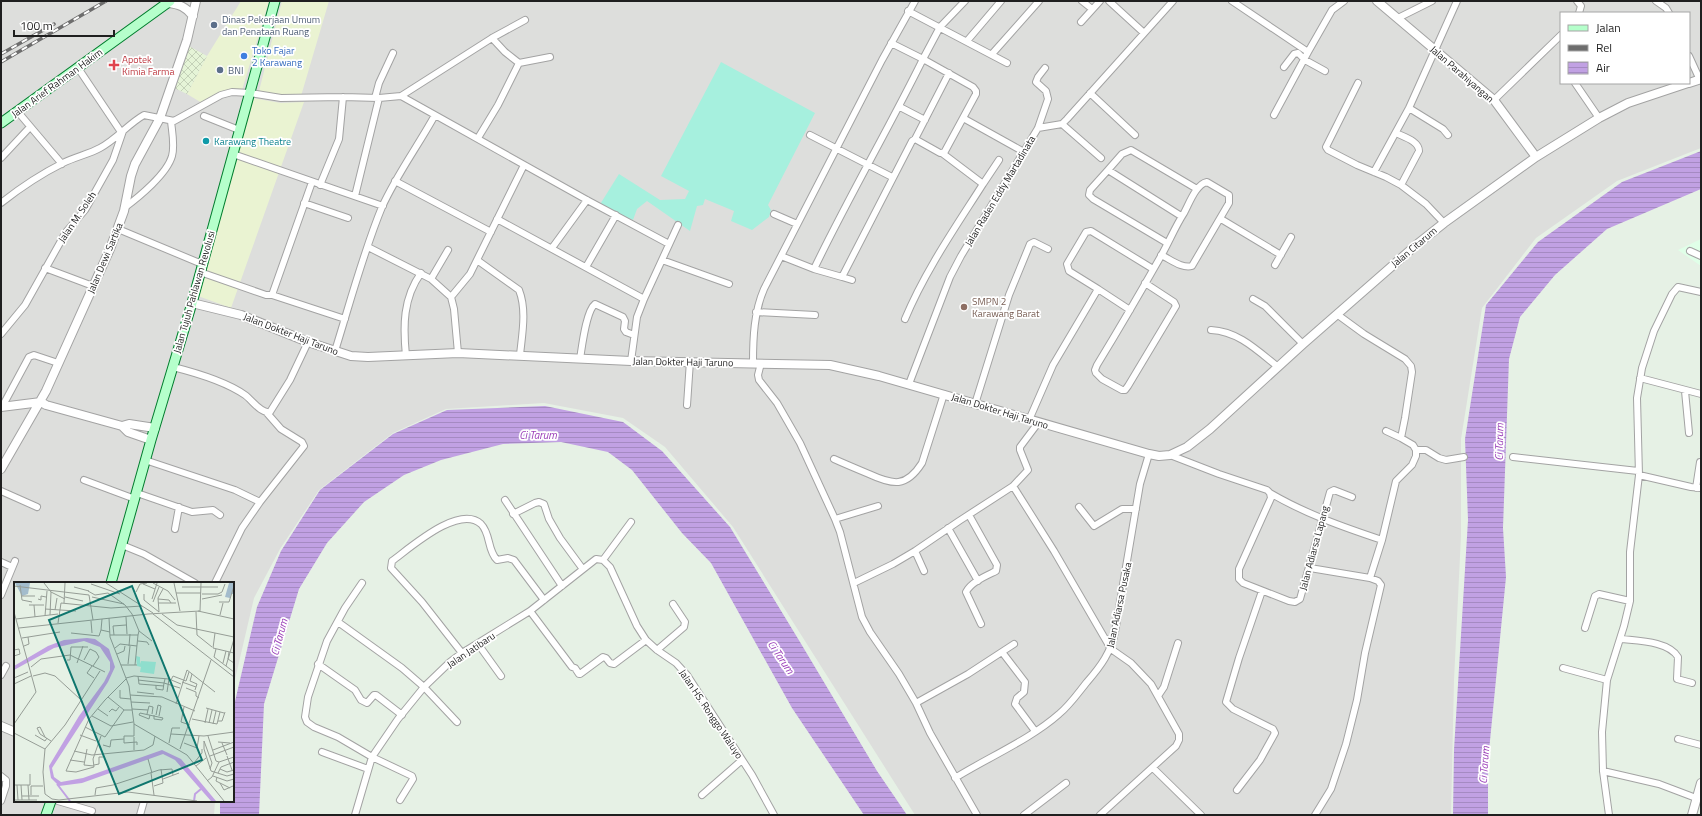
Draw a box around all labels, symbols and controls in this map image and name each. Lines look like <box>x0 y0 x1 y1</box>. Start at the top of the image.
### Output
scale bar <box>14 12 114 38</box>
place label: Dinas Pekerjaan Umum dan Penataan Ruang <box>222 12 320 39</box>
legend <box>1560 12 1690 84</box>
text: 100 m <box>20 16 53 35</box>
text: Jalan <box>1596 18 1621 37</box>
marker: Dinas Pekerjaan Umum dan Penataan Ruang <box>209 20 219 30</box>
text: Rel <box>1596 38 1612 57</box>
street label: Jalan Parahiyangan <box>1427 42 1497 106</box>
place label: Toko Fajar 2 Karawang <box>252 43 302 70</box>
street label: Jalan Arief Rahman Hakim <box>8 45 106 121</box>
marker: Toko Fajar 2 Karawang <box>239 51 249 61</box>
place label: Apotek Kimia Farma <box>122 52 174 79</box>
text: Air <box>1596 58 1610 77</box>
marker: Apotek Kimia Farma <box>109 60 119 70</box>
place label: BNI <box>228 63 243 78</box>
marker: BNI <box>215 65 225 75</box>
street label: Jalan Raden Eddy Martadinata <box>961 133 1039 249</box>
place label: Karawang Theatre <box>214 134 291 149</box>
marker: Karawang Theatre <box>201 136 211 146</box>
street label: Jalan M. Soleh <box>54 188 100 246</box>
street label: Jalan Dewi Sartika <box>83 220 127 296</box>
street label: Jalan Citarum <box>1388 223 1440 271</box>
street label: Jalan Tujuh Pahlawan Revolusi <box>169 229 219 355</box>
place label: SMPN 2 Karawang Barat <box>972 294 1040 321</box>
marker: SMPN 2 Karawang Barat <box>959 302 969 312</box>
street label: Jalan Dokter Haji Taruno <box>241 309 341 359</box>
street label: Jalan Dokter Haji Taruno <box>633 354 733 370</box>
street label: Jalan Dokter Haji Taruno <box>950 389 1050 433</box>
water label: Ci Tarum <box>1491 423 1507 461</box>
water label: Ci Tarum <box>519 427 557 443</box>
street label: Jalan Adiarsa Lapang <box>1295 504 1333 592</box>
street label: Jalan Adiarsa Pusaka <box>1103 561 1135 649</box>
inset map <box>14 582 234 802</box>
water label: Ci Tarum <box>266 616 292 657</box>
street label: Jalan Jatibaru <box>444 628 498 672</box>
water label: Ci Tarum <box>764 637 798 677</box>
street label: Jalan HS. Ronggo Waluyo <box>675 666 747 762</box>
water label: Ci Tarum <box>1475 745 1493 784</box>

